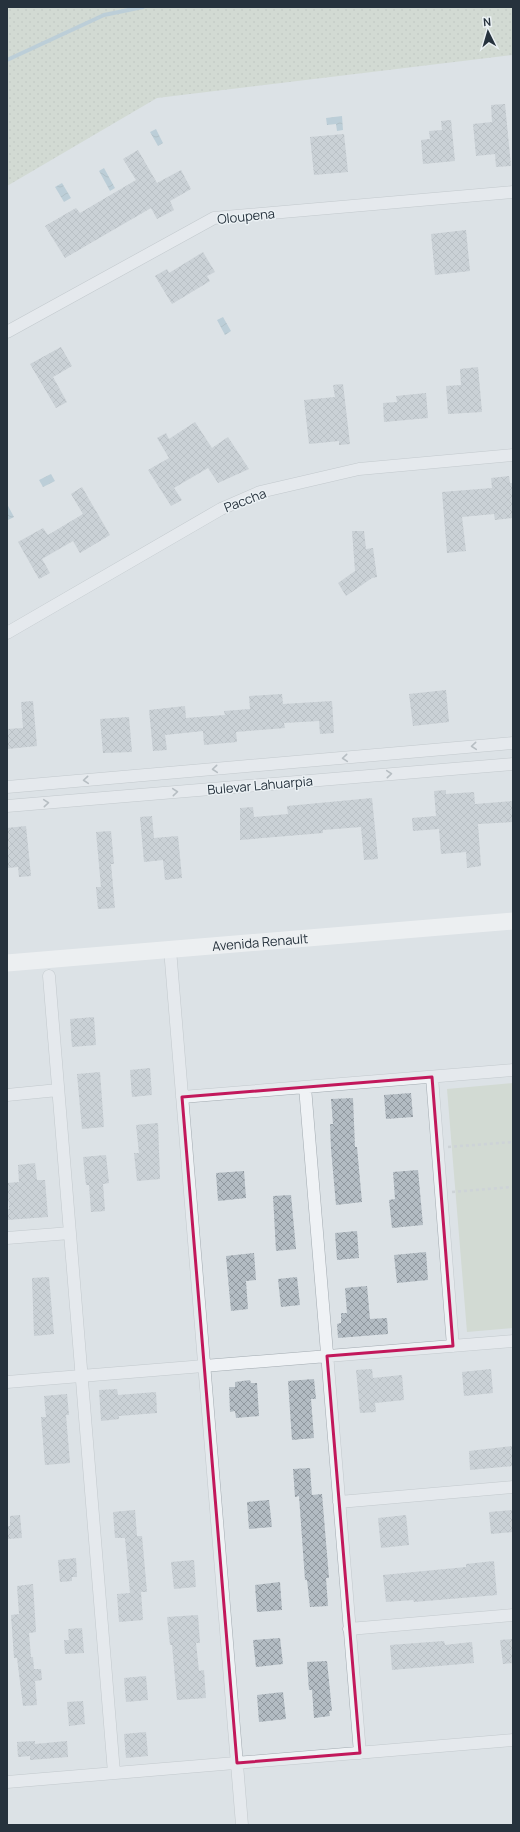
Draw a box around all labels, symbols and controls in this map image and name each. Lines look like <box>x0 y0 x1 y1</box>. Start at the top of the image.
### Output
north arrow <box>468 12 508 52</box>
text: N <box>482 14 492 29</box>
street label: Oloupena <box>216 204 276 228</box>
street label: Paccha <box>221 484 269 516</box>
one-way arrow <box>471 742 477 751</box>
one-way arrow <box>342 753 348 762</box>
one-way arrow <box>212 764 218 773</box>
one-way arrow <box>386 770 392 779</box>
street label: Bulevar Lahuarpia <box>206 771 314 799</box>
one-way arrow <box>83 775 89 784</box>
one-way arrow <box>172 788 178 797</box>
one-way arrow <box>43 799 49 808</box>
street label: Avenida Renault <box>211 929 309 955</box>

